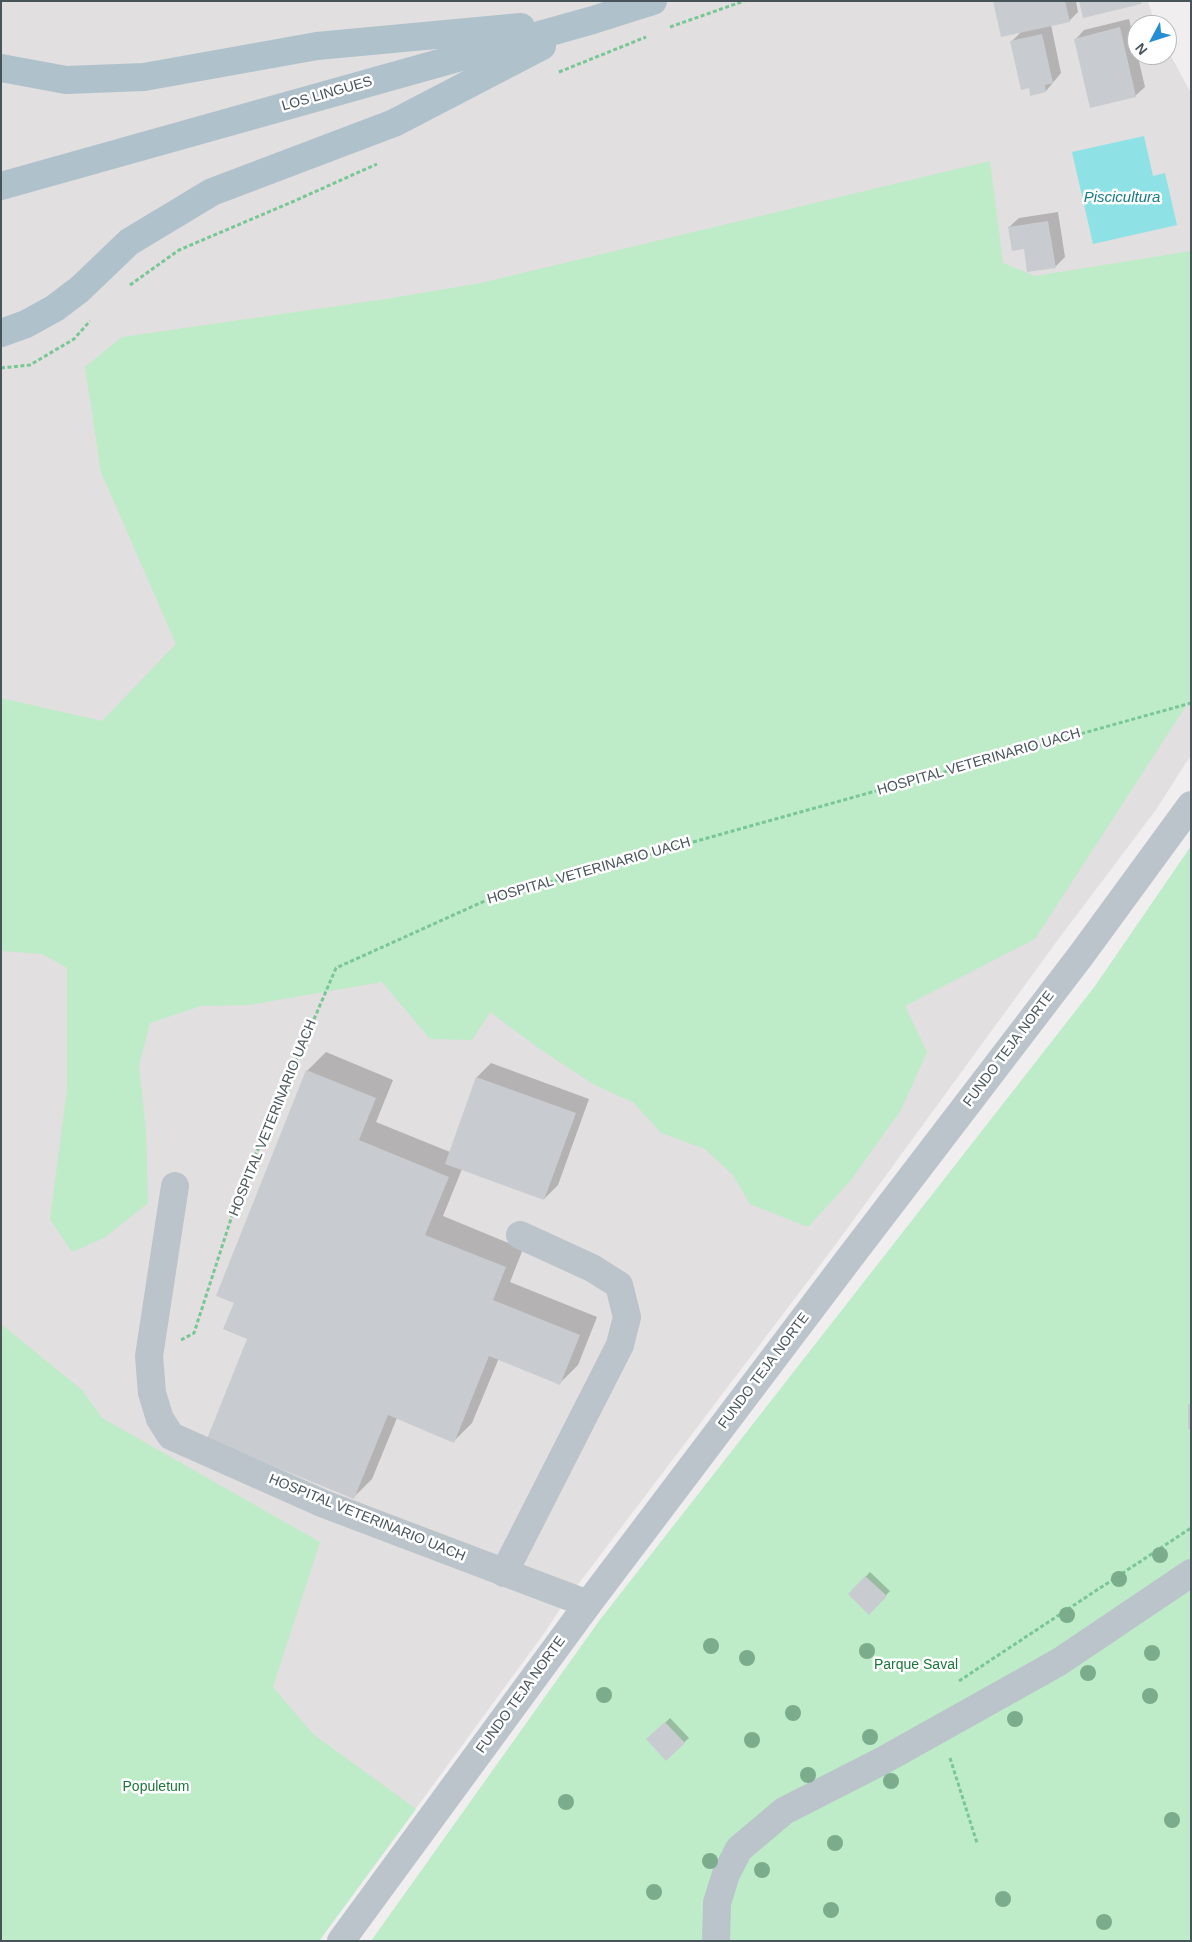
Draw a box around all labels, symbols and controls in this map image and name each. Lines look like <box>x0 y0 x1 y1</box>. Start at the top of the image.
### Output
north arrow <box>1127 15 1177 65</box>
text: N <box>1132 40 1151 58</box>
street label: LOS LINGUES <box>280 73 374 115</box>
water label: Piscicultura <box>1084 189 1160 207</box>
street label: HOSPITAL VETERINARIO UACH <box>875 725 1083 799</box>
street label: HOSPITAL VETERINARIO UACH <box>485 834 693 908</box>
street label: FUNDO TEJA NORTE <box>960 988 1058 1110</box>
street label: HOSPITAL VETERINARIO UACH <box>226 1017 320 1219</box>
street label: FUNDO TEJA NORTE <box>715 1310 813 1432</box>
street label: HOSPITAL VETERINARIO UACH <box>266 1471 468 1565</box>
street label: FUNDO TEJA NORTE <box>473 1633 569 1757</box>
park label: Parque Saval <box>874 1657 958 1673</box>
park label: Populetum <box>123 1779 189 1795</box>

